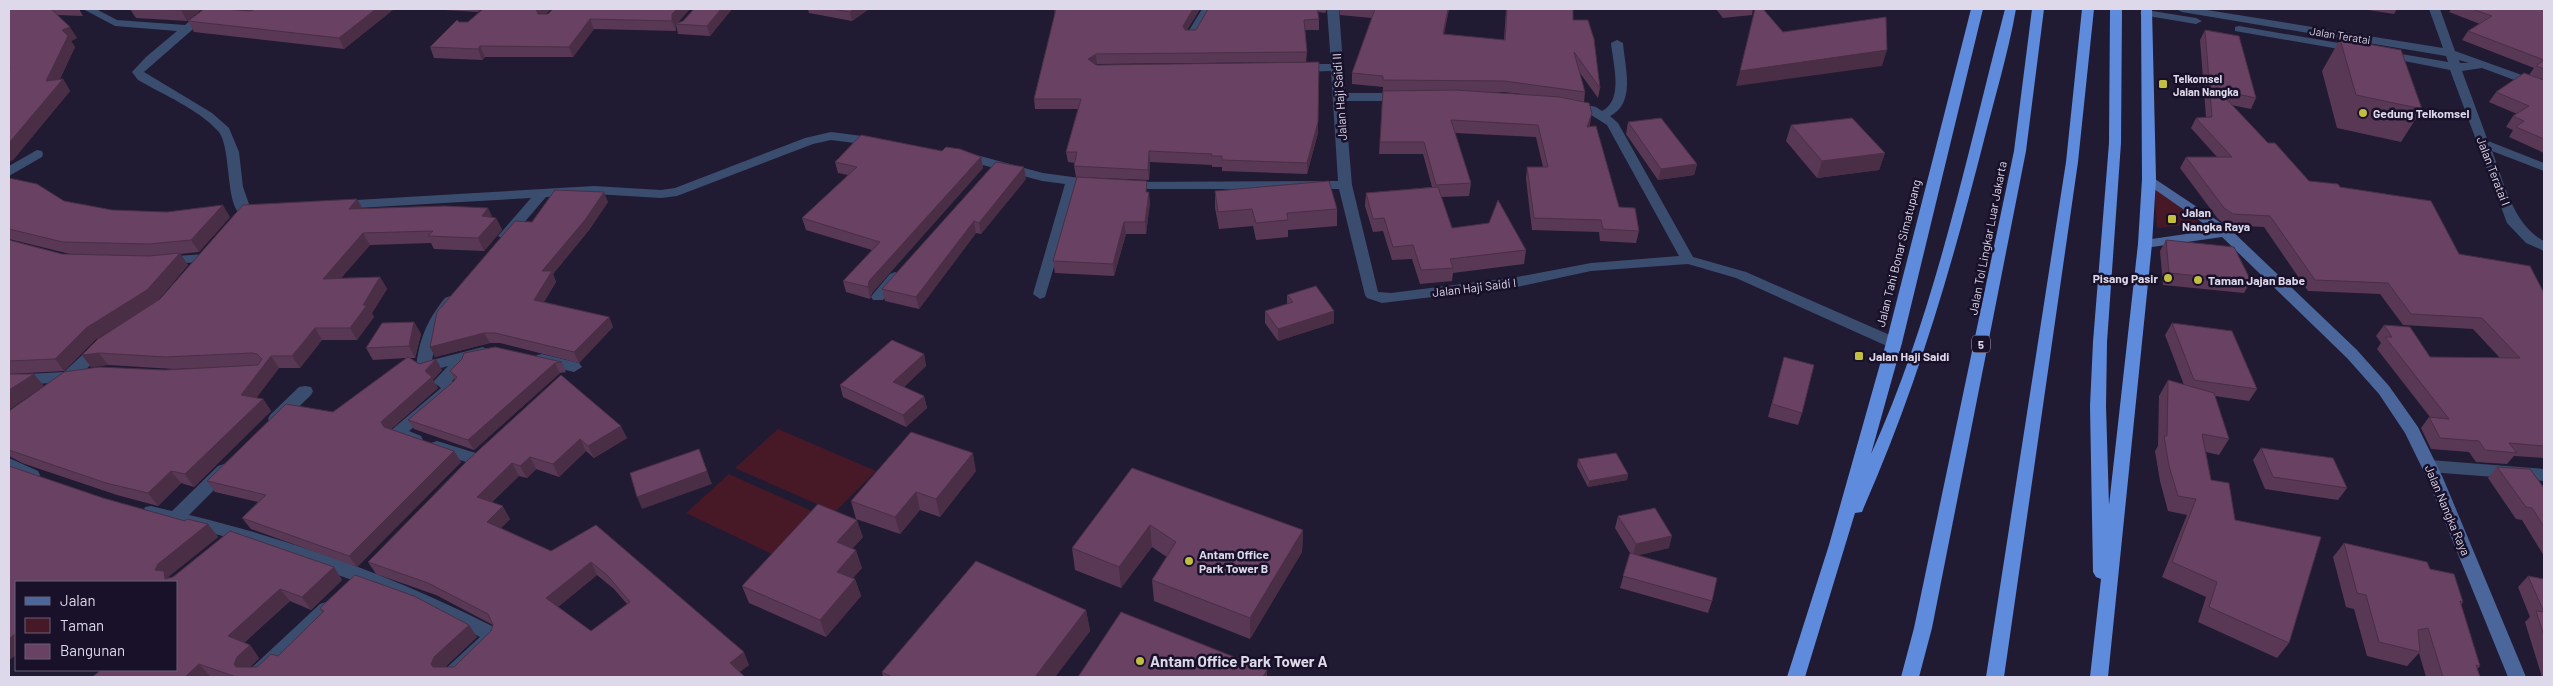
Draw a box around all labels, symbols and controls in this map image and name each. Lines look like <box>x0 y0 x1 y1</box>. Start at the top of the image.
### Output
street label: Jalan Teratai <box>2309 24 2372 46</box>
street label: Jalan Haji Saidi II <box>1329 53 1349 141</box>
place label: Telkomsel Jalan Nangka <box>2173 72 2239 98</box>
marker: Telkomsel Jalan Nangka <box>2157 78 2169 90</box>
place label: Gedung Telkomsel <box>2373 106 2469 120</box>
marker: Gedung Telkomsel <box>2357 107 2369 119</box>
street label: Jalan Teratai I <box>2474 135 2514 207</box>
street label: Jalan Tol Lingkar Luar Jakarta <box>1965 160 2009 316</box>
street label: Jalan Tahi Bonar Simatupang <box>1873 178 1923 328</box>
place label: Jalan Nangka Raya <box>2182 205 2250 233</box>
marker: Jalan Nangka Raya <box>2166 213 2178 225</box>
place label: Pisang Pasir <box>2093 271 2158 285</box>
marker: Pisang Pasir <box>2162 272 2174 284</box>
place label: Taman Jajan Babe <box>2208 273 2305 287</box>
marker: Taman Jajan Babe <box>2192 274 2204 286</box>
street label: Jalan Haji Saidi I <box>1431 275 1517 299</box>
road number: 5 <box>1972 336 1990 352</box>
place label: Jalan Haji Saidi <box>1869 349 1949 363</box>
marker: Jalan Haji Saidi <box>1853 350 1865 362</box>
street label: Jalan Nangka Raya <box>2423 462 2473 558</box>
place label: Antam Office Park Tower B <box>1199 547 1269 575</box>
marker: Antam Office Park Tower B <box>1183 555 1195 567</box>
legend <box>15 581 178 671</box>
text: Jalan <box>60 591 96 609</box>
text: Taman <box>60 616 104 634</box>
text: Bangunan <box>60 641 125 659</box>
place label: Antam Office Park Tower A <box>1150 652 1328 670</box>
marker: Antam Office Park Tower A <box>1134 655 1146 667</box>

